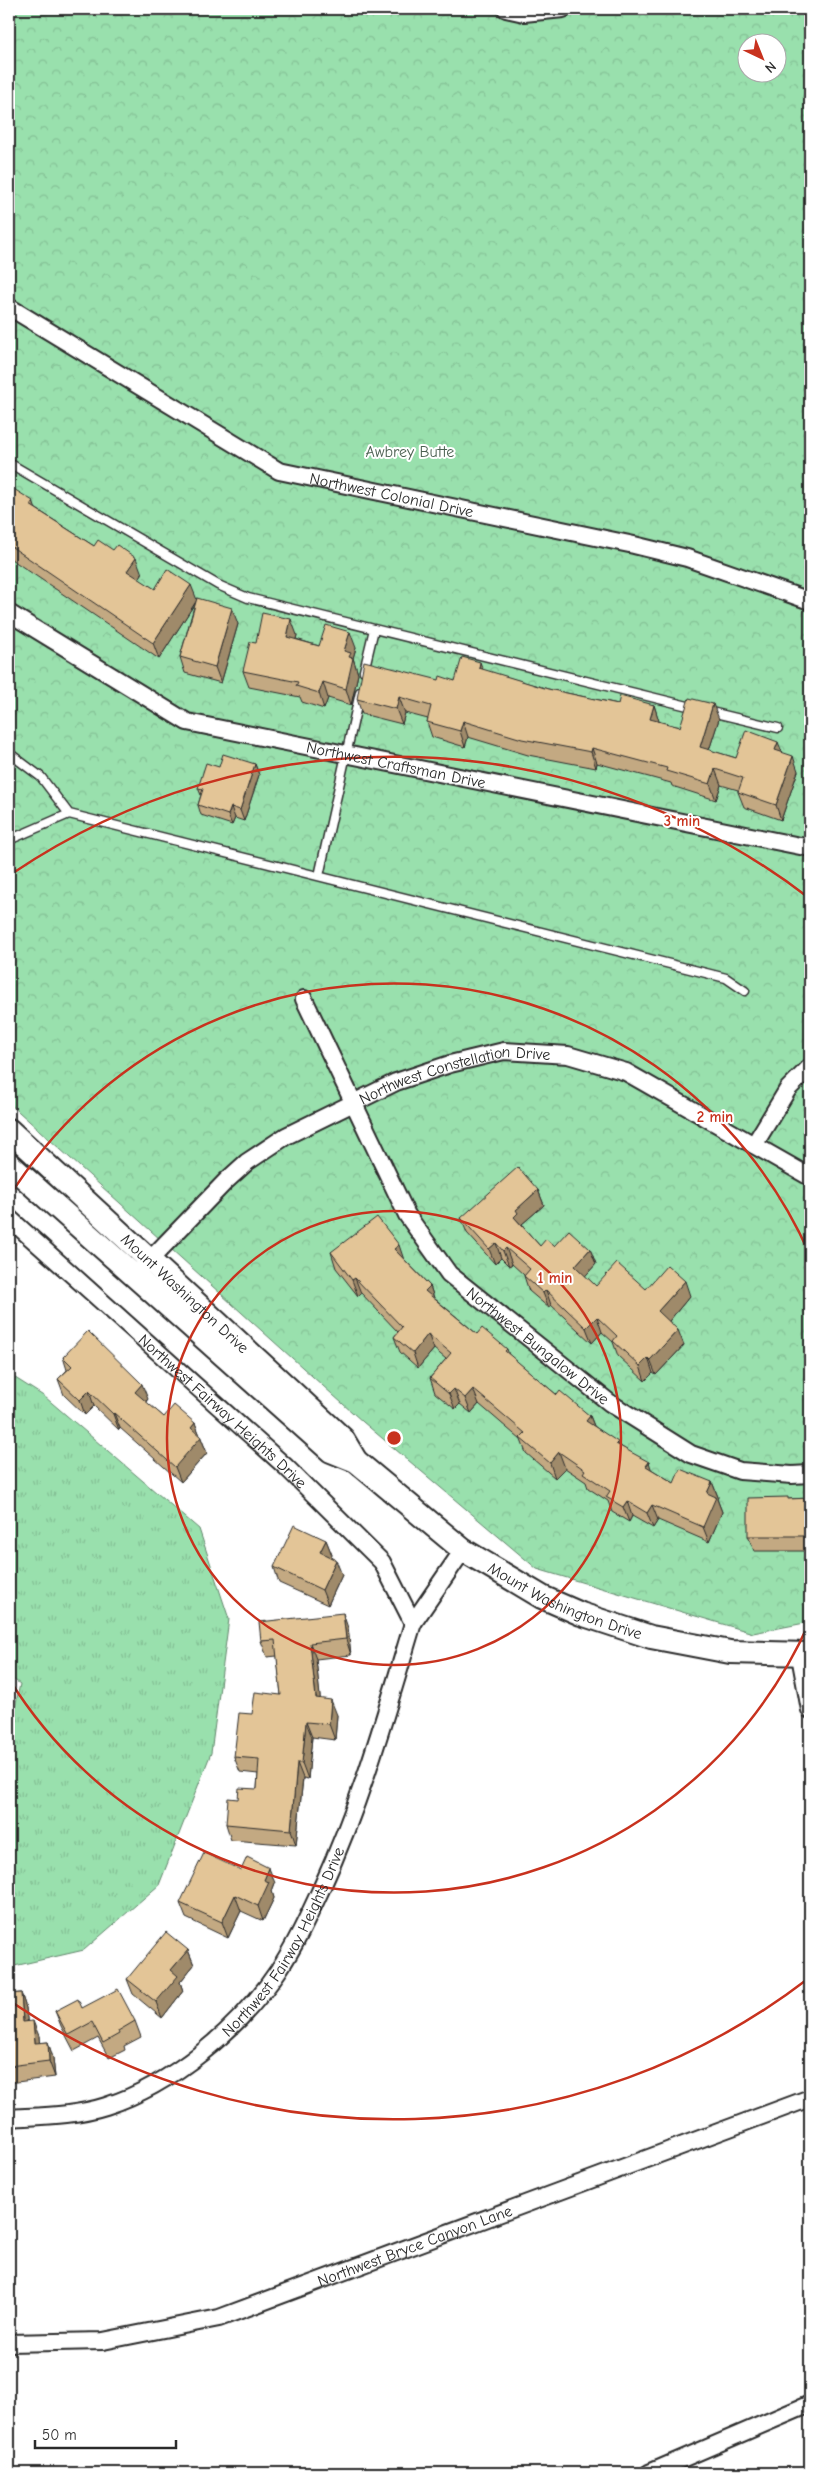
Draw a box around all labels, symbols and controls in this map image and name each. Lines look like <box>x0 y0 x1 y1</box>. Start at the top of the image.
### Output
north arrow <box>736 32 786 82</box>
text: N <box>761 58 780 76</box>
park label: Awbrey Butte <box>366 443 454 461</box>
street label: Northwest Colonial Drive <box>308 470 475 521</box>
street label: Northwest Craftsman Drive <box>305 738 487 792</box>
text: 3 min <box>664 812 700 830</box>
street label: Northwest Constellation Drive <box>356 1043 551 1109</box>
text: 2 min <box>697 1108 733 1126</box>
street label: Mount Washington Drive <box>117 1230 252 1357</box>
text: 1 min <box>538 1269 572 1287</box>
street label: Northwest Bungalow Drive <box>463 1284 612 1409</box>
street label: Northwest Fairway Heights Drive <box>135 1331 310 1492</box>
centre of rings <box>385 1429 403 1447</box>
street label: Mount Washington Drive <box>484 1559 644 1643</box>
street label: Northwest Fairway Heights Drive <box>219 1844 348 2041</box>
street label: Northwest Bryce Canyon Lane <box>315 2202 515 2291</box>
scale bar <box>35 2417 176 2449</box>
text: 50 m <box>42 2426 77 2444</box>

